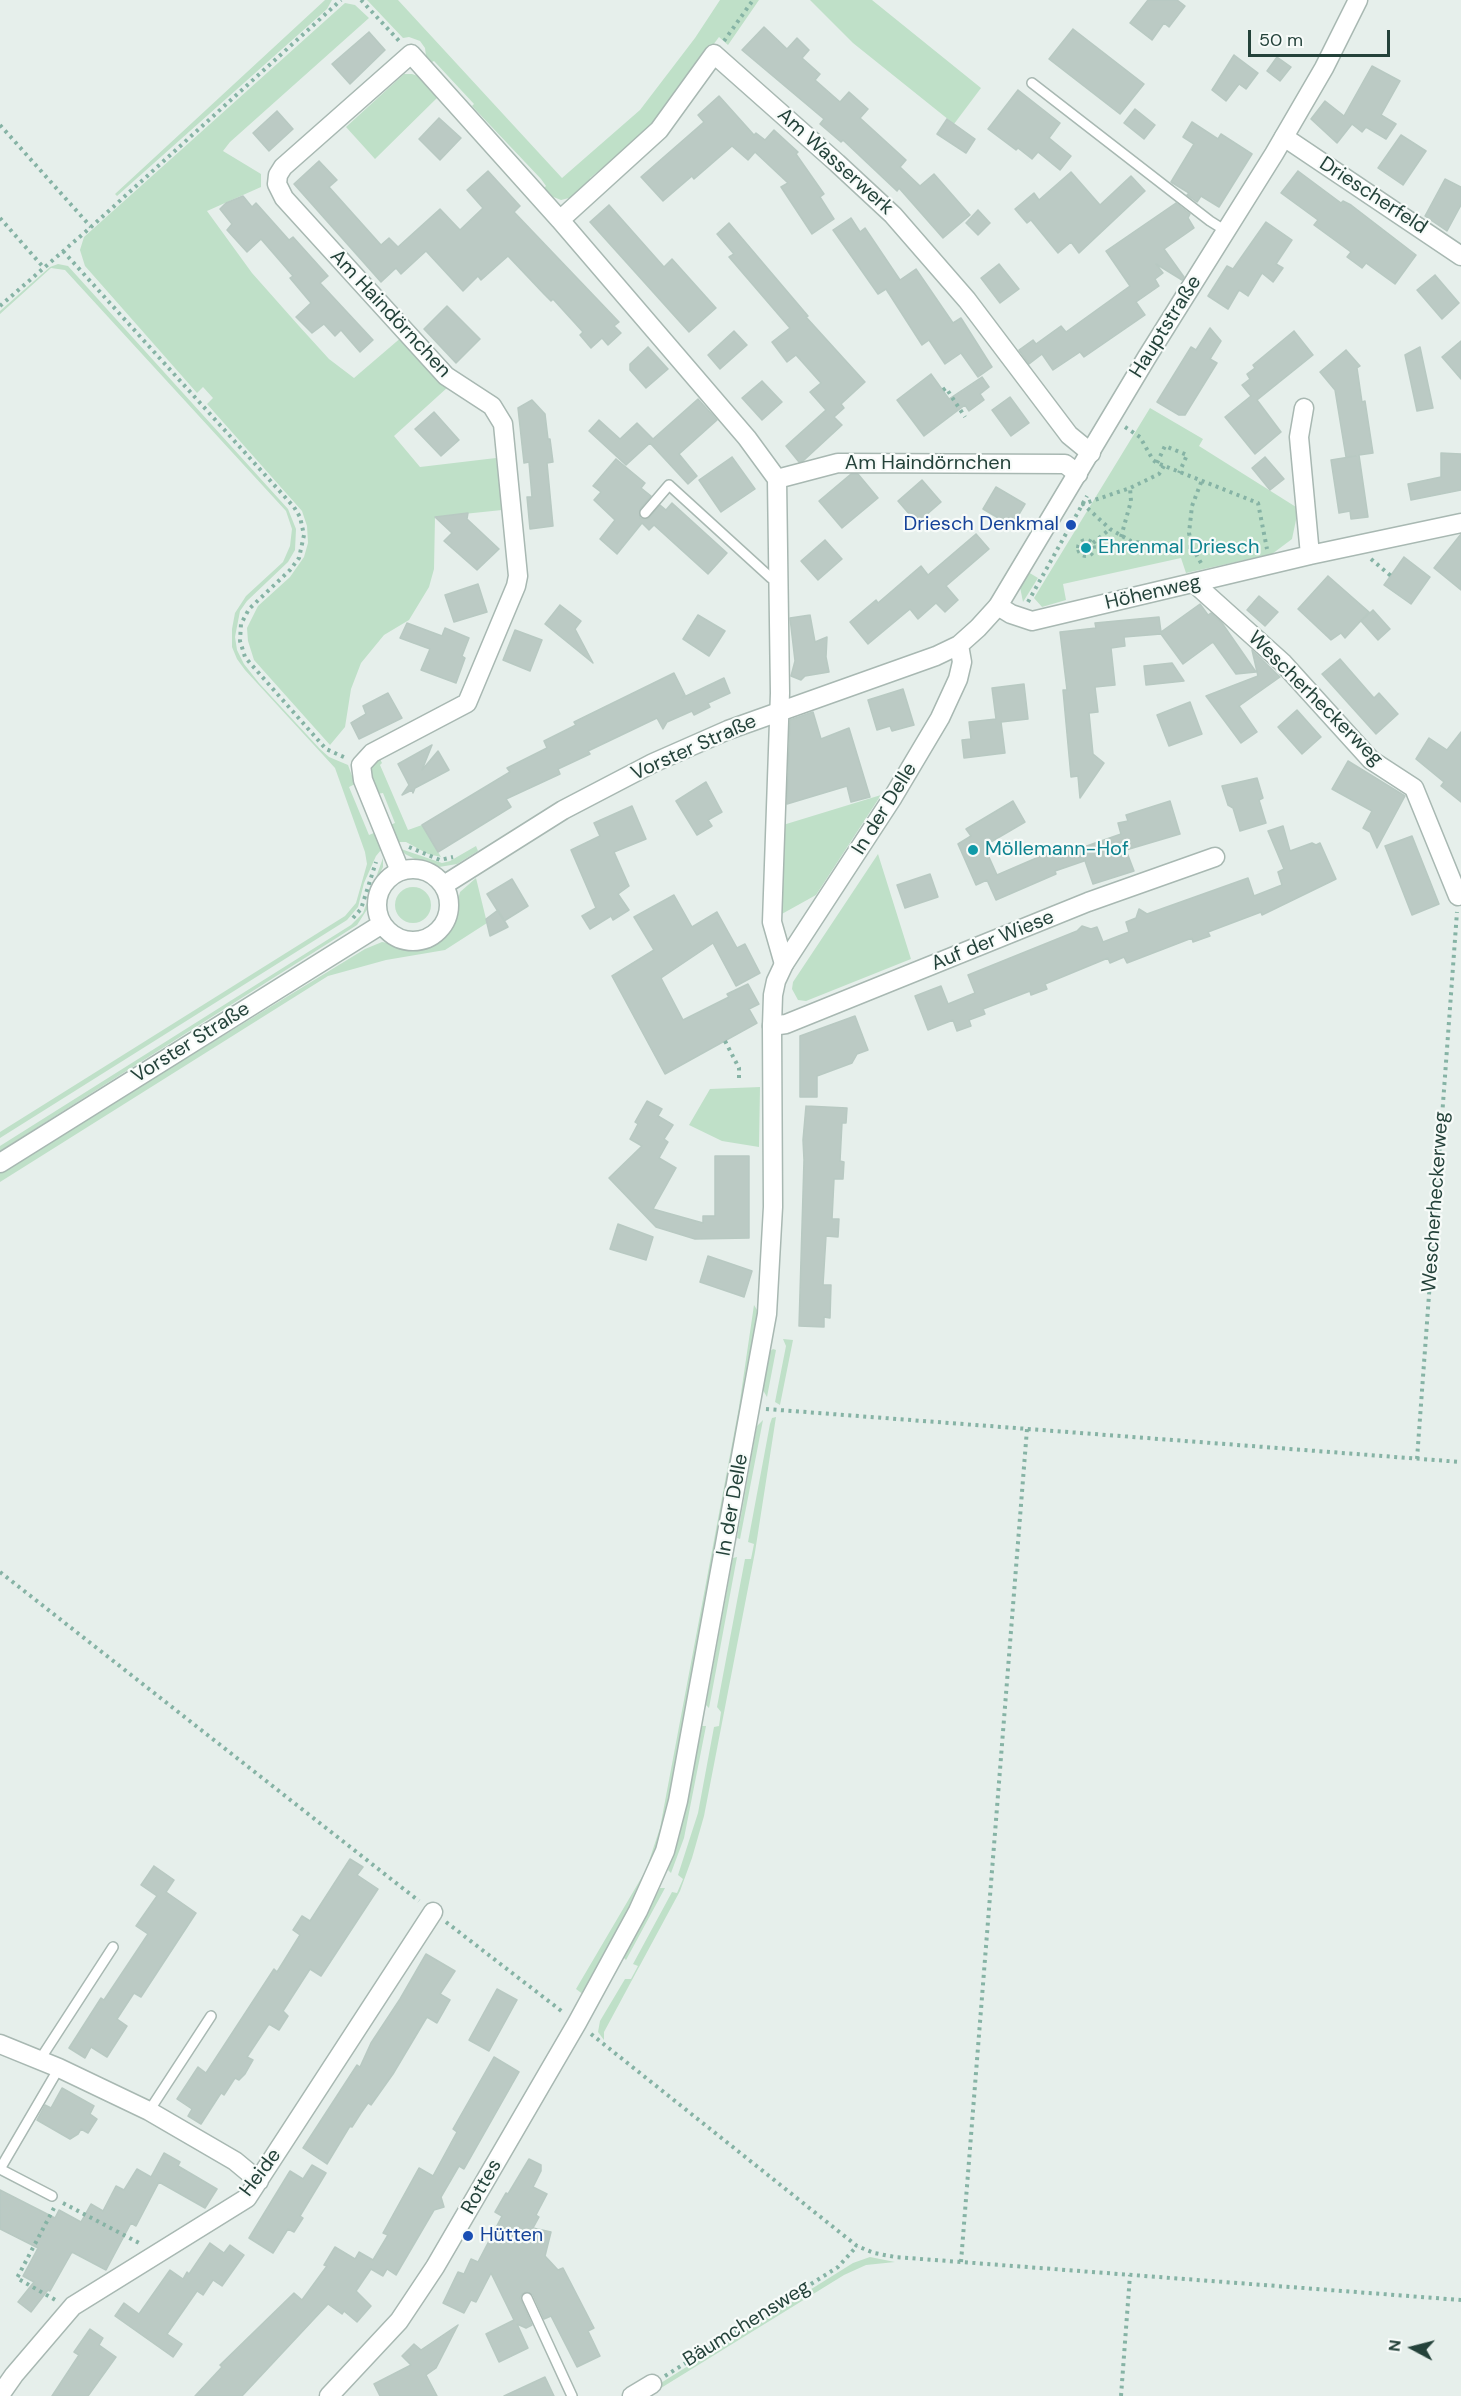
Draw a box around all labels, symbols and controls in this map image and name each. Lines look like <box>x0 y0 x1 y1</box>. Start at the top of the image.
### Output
scale bar <box>1251 18 1394 56</box>
text: 50 m <box>1259 28 1303 52</box>
street label: Am Wasserwerk <box>772 103 898 221</box>
street label: Driescherfeld <box>1315 152 1431 240</box>
street label: Am Haindörnchen <box>325 245 455 383</box>
street label: Hauptstraße <box>1125 271 1207 383</box>
street label: Am Haindörnchen <box>845 452 1011 476</box>
place label: Driesch Denkmal <box>904 513 1059 537</box>
marker: Driesch Denkmal <box>1064 518 1078 532</box>
place label: Ehrenmal Driesch <box>1098 536 1259 560</box>
marker: Ehrenmal Driesch <box>1079 541 1093 555</box>
street label: Höhenweg <box>1103 570 1203 616</box>
street label: Wescherheckerweg <box>1242 626 1388 772</box>
street label: Vorster Straße <box>628 710 760 786</box>
street label: In der Delle <box>847 759 923 859</box>
place label: Möllemann-Hof <box>985 838 1129 862</box>
marker: Möllemann-Hof <box>966 843 980 857</box>
street label: Auf der Wiese <box>928 905 1058 977</box>
street label: Vorster Straße <box>128 997 254 1089</box>
street label: Wescherheckerweg <box>1418 1111 1454 1293</box>
street label: In der Delle <box>712 1452 754 1558</box>
street label: Heide <box>235 2144 287 2202</box>
street label: Rottes <box>457 2155 507 2219</box>
place label: Hütten <box>480 2224 543 2248</box>
marker: Hütten <box>461 2229 475 2243</box>
street label: Bäumchensweg <box>679 2275 815 2373</box>
north arrow <box>1383 2318 1443 2378</box>
text: N <box>1384 2339 1406 2353</box>

